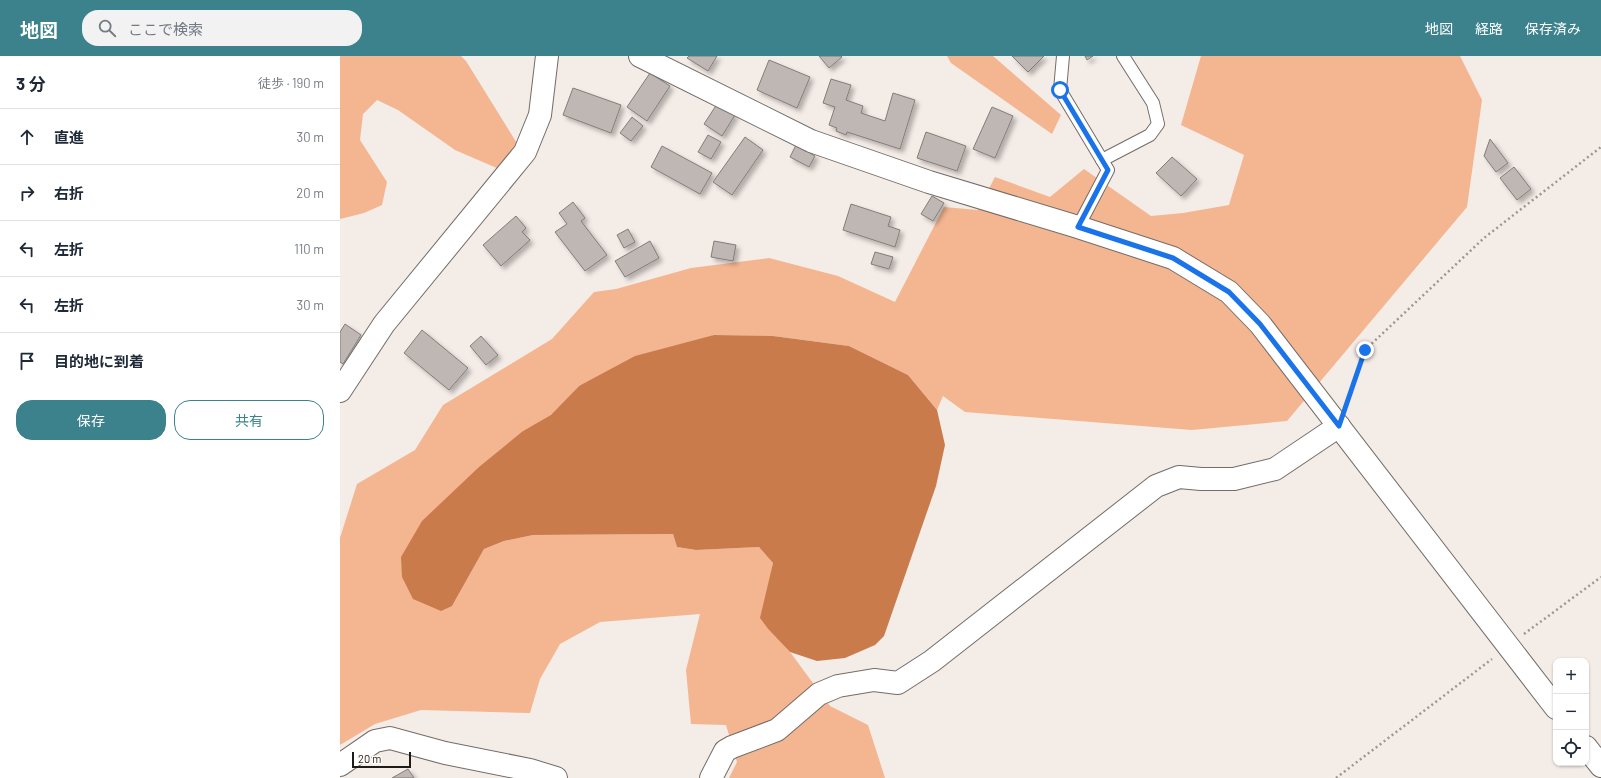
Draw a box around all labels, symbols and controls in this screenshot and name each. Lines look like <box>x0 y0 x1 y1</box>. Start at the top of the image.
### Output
search box <box>82 10 362 46</box>
icon: search <box>96 17 118 39</box>
text: 地図 <box>20 18 58 41</box>
text: ここで検索 <box>128 20 203 38</box>
text: 地図 <box>1425 20 1453 37</box>
text: 経路 <box>1475 20 1503 37</box>
text: 保存済み <box>1525 20 1581 37</box>
text: 3 分 <box>16 73 46 93</box>
text: 徒歩 · 190 m <box>258 75 324 91</box>
route start <box>1051 81 1069 99</box>
icon: ahead <box>16 126 38 148</box>
text: 直進 <box>54 128 84 146</box>
text: 30 m <box>297 129 324 145</box>
icon: right <box>16 182 38 204</box>
text: 右折 <box>54 184 84 202</box>
text: 20 m <box>296 185 324 201</box>
icon: left <box>16 238 38 260</box>
text: 左折 <box>54 240 84 258</box>
text: 110 m <box>294 241 324 257</box>
icon: left <box>16 294 38 316</box>
text: 左折 <box>54 296 84 314</box>
text: 30 m <box>297 297 324 313</box>
route end <box>1356 341 1374 359</box>
icon: arrive <box>16 350 38 372</box>
text: 目的地に到着 <box>54 352 144 370</box>
button: 保存 <box>16 400 166 440</box>
button: 共有 <box>174 400 324 440</box>
map controls <box>1553 658 1589 766</box>
button: + <box>1553 658 1589 694</box>
button: − <box>1553 694 1589 730</box>
button: locate <box>1553 730 1589 766</box>
scale bar <box>352 750 411 769</box>
text: 20 m <box>358 752 381 765</box>

